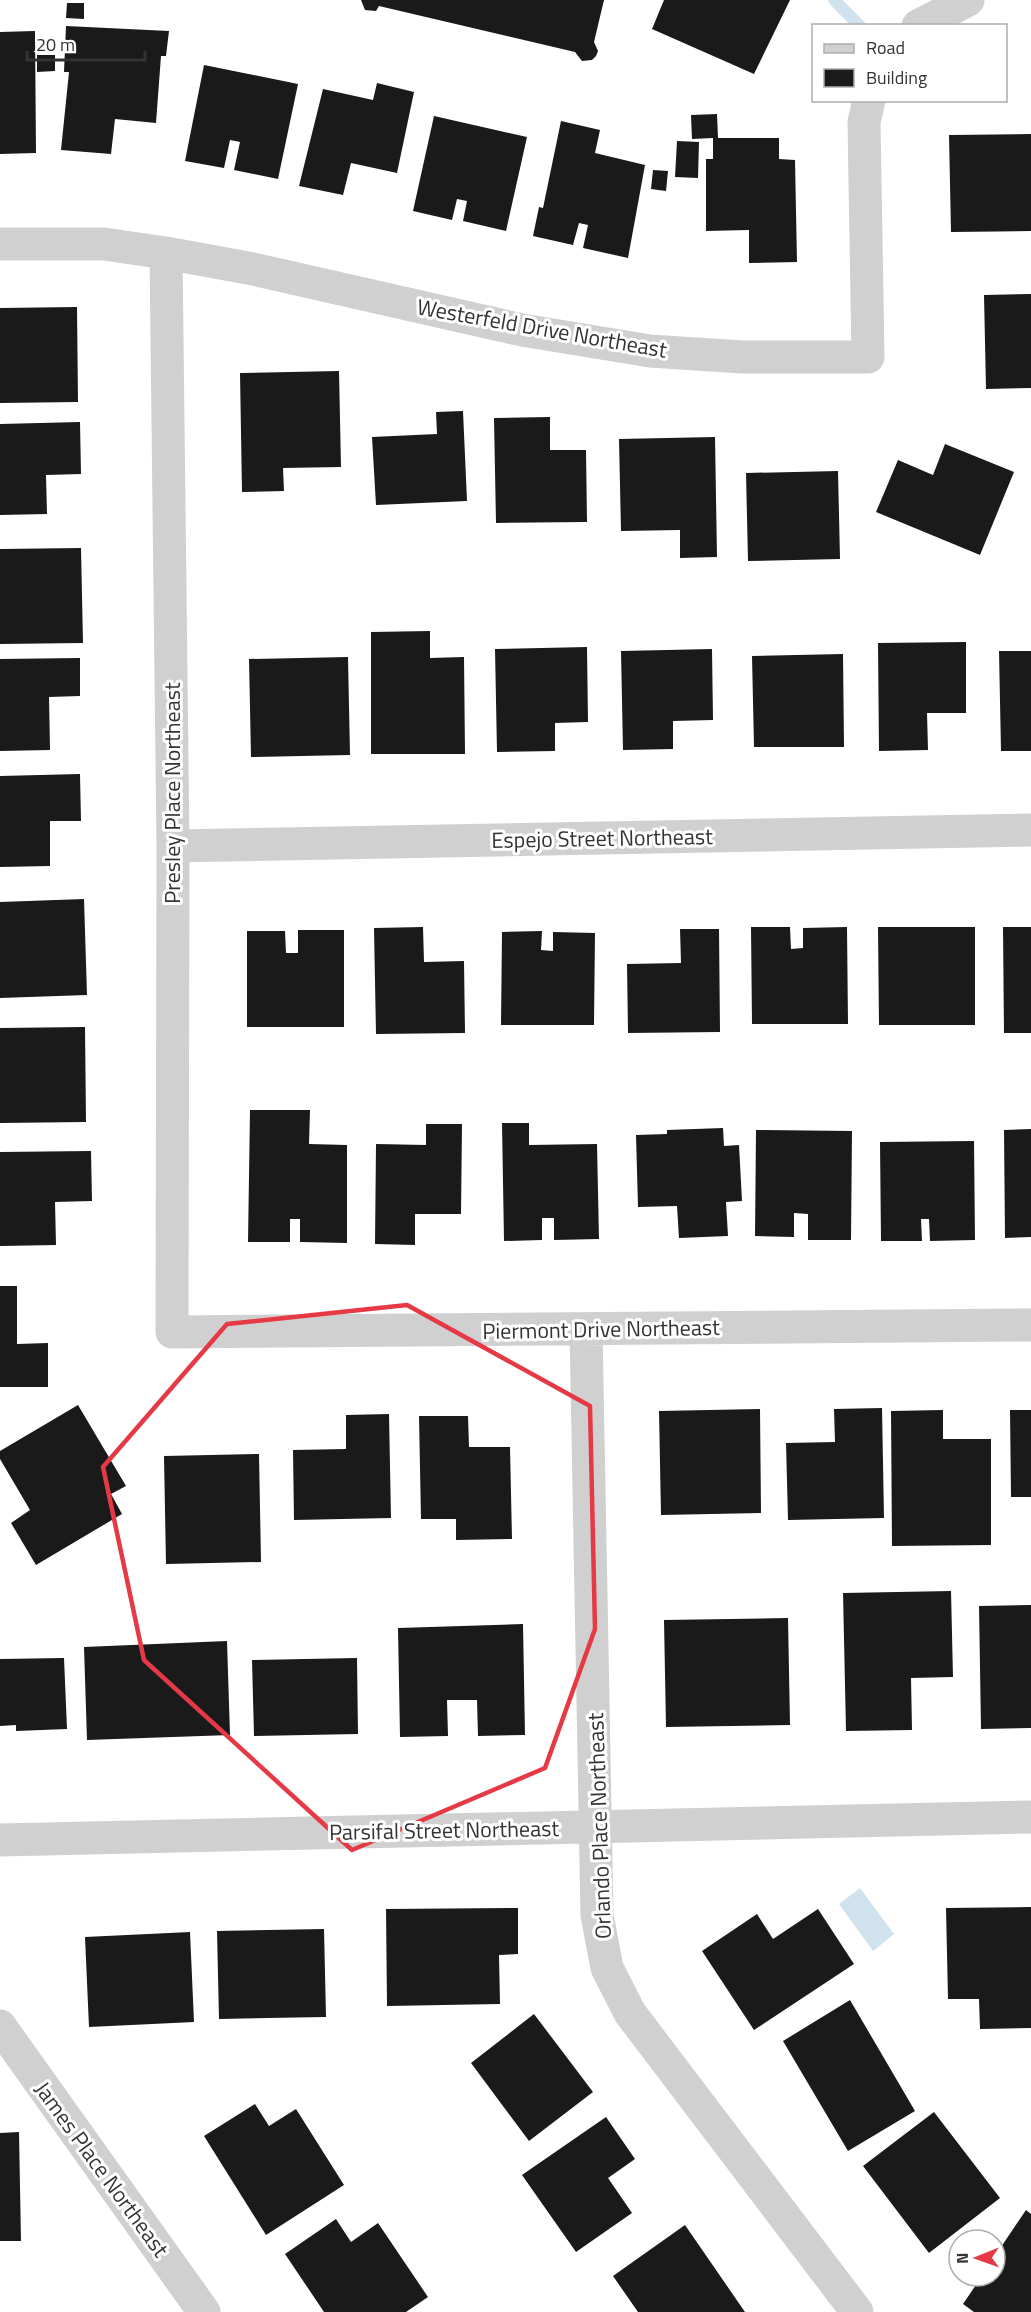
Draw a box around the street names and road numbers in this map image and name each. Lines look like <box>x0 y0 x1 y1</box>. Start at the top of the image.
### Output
street label: Westerfeld Drive Northeast <box>414 289 670 367</box>
street label: Presley Place Northeast <box>155 682 189 904</box>
street label: Espejo Street Northeast <box>491 819 713 857</box>
street label: Piermont Drive Northeast <box>482 1310 720 1348</box>
street label: Orlando Place Northeast <box>578 1712 620 1940</box>
street label: Parsifal Street Northeast <box>329 1811 560 1849</box>
street label: James Place Northeast <box>26 2074 178 2264</box>

